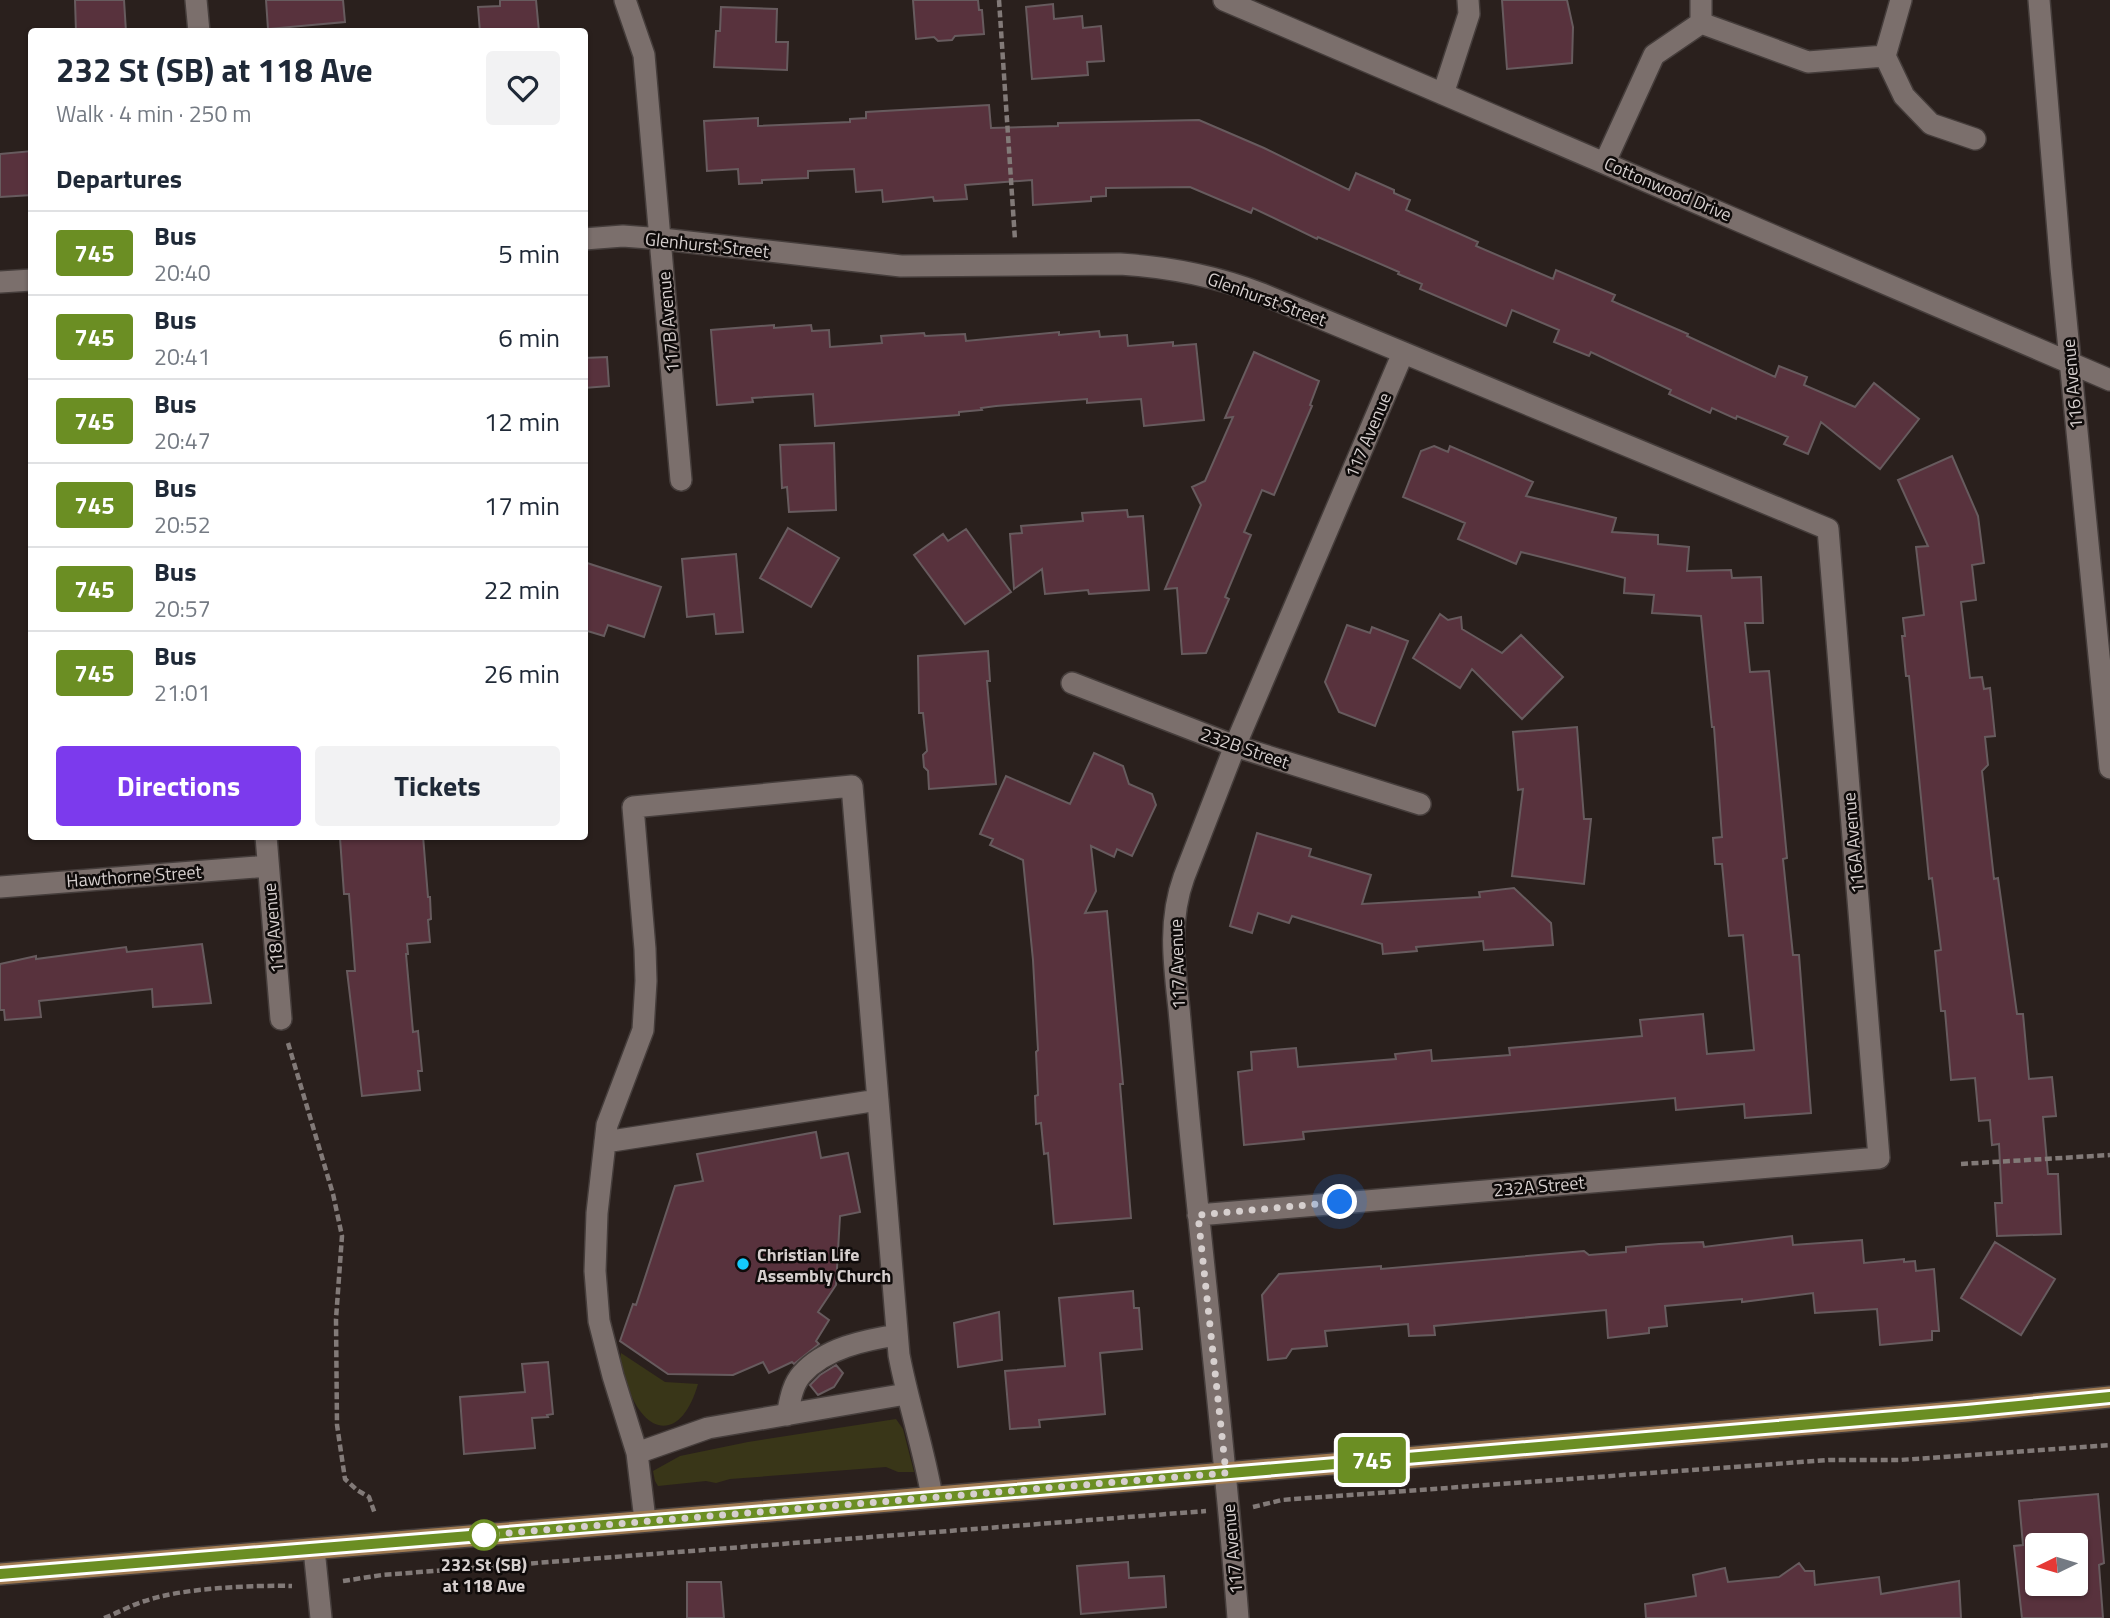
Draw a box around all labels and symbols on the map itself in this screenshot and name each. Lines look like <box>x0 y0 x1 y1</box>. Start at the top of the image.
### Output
street label: Cottonwood Drive <box>1600 150 1736 228</box>
street label: Glenhurst Street <box>644 225 771 265</box>
street label: Glenhurst Street <box>1204 265 1331 333</box>
street label: 117B Avenue <box>650 270 686 374</box>
street label: 116 Avenue <box>2055 338 2089 430</box>
street label: 117 Avenue <box>1338 388 1398 482</box>
street label: 232B Street <box>1197 720 1293 776</box>
street label: 116A Avenue <box>1835 791 1871 895</box>
street label: Hawthorne Street <box>65 858 203 894</box>
street label: 118 Avenue <box>256 882 290 974</box>
street label: 117 Avenue <box>1162 918 1192 1010</box>
street label: 232A Street <box>1492 1169 1586 1203</box>
your location <box>1322 1184 1357 1219</box>
place label: Christian Life Assembly Church <box>757 1241 891 1289</box>
marker: Christian Life Assembly Church <box>735 1256 751 1272</box>
line badge: 745 <box>1332 1437 1412 1483</box>
street label: 117 Avenue <box>1215 1503 1249 1595</box>
marker: 232 St (SB) at 118 Ave <box>469 1520 499 1550</box>
north arrow <box>2025 1533 2088 1596</box>
place label: 232 St (SB) at 118 Ave <box>441 1551 527 1599</box>

